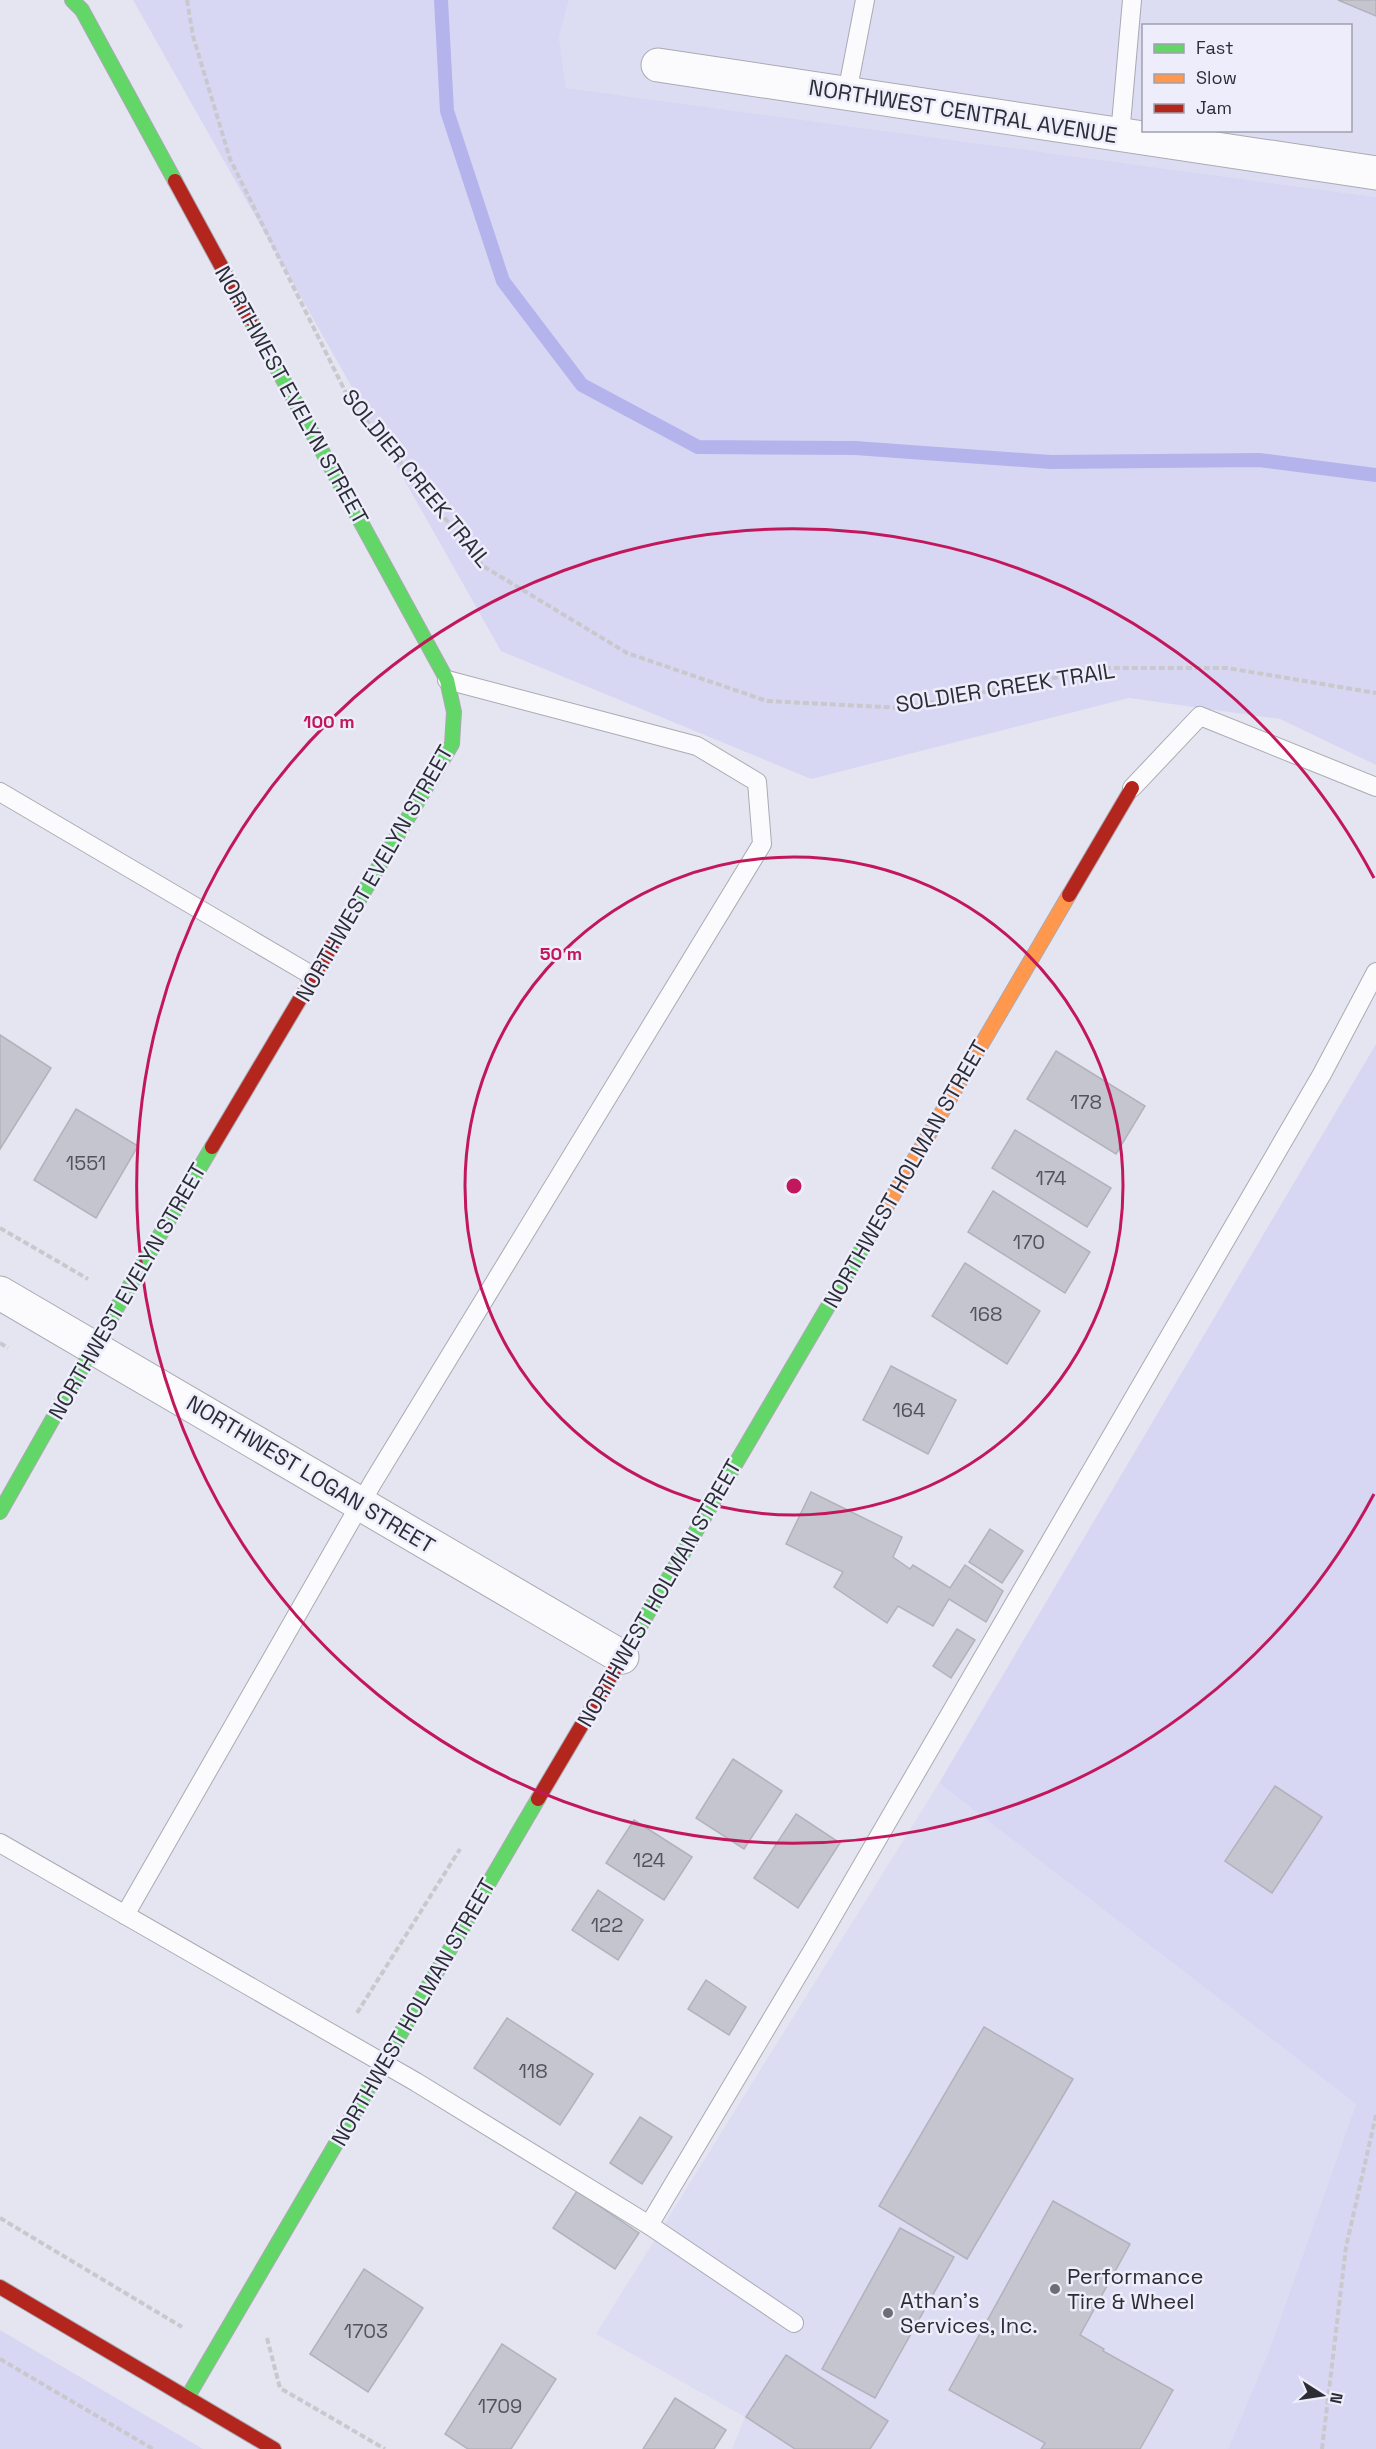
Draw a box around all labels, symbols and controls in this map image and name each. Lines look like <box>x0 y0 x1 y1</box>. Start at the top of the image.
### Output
legend <box>1142 24 1352 132</box>
text: Fast <box>1196 36 1233 59</box>
text: Slow <box>1196 66 1237 89</box>
street label: NORTHWEST CENTRAL AVENUE <box>807 73 1119 149</box>
text: Jam <box>1196 96 1232 119</box>
street label: NORTHWEST EVELYN STREET <box>209 261 375 529</box>
street label: SOLDIER CREEK TRAIL <box>336 383 498 573</box>
street label: SOLDIER CREEK TRAIL <box>893 656 1117 718</box>
text: 100 m <box>303 710 355 733</box>
street label: NORTHWEST EVELYN STREET <box>289 740 459 1006</box>
text: 50 m <box>540 942 582 965</box>
street label: NORTHWEST HOLMAN STREET <box>817 1035 993 1313</box>
house number: 178 <box>1070 1089 1102 1115</box>
house number: 1551 <box>66 1150 106 1176</box>
street label: NORTHWEST EVELYN STREET <box>42 1158 212 1424</box>
house number: 174 <box>1036 1165 1066 1191</box>
centre of rings <box>784 1176 804 1196</box>
house number: 170 <box>1013 1229 1045 1255</box>
house number: 168 <box>969 1301 1003 1327</box>
street label: NORTHWEST LOGAN STREET <box>182 1389 440 1559</box>
house number: 164 <box>892 1397 926 1423</box>
street label: NORTHWEST HOLMAN STREET <box>571 1454 747 1732</box>
house number: 124 <box>633 1847 665 1873</box>
street label: NORTHWEST HOLMAN STREET <box>325 1873 501 2151</box>
house number: 122 <box>591 1912 623 1938</box>
house number: 118 <box>518 2058 548 2084</box>
place label: Performance Tire & Wheel <box>1067 2262 1204 2315</box>
marker: Performance Tire & Wheel <box>1048 2282 1062 2296</box>
place label: Athan's Services, Inc. <box>900 2286 1038 2339</box>
marker: Athan's Services, Inc. <box>881 2306 895 2320</box>
house number: 1703 <box>344 2318 388 2344</box>
north arrow <box>1292 2365 1352 2425</box>
text: N <box>1325 2391 1348 2405</box>
house number: 1709 <box>478 2393 522 2419</box>

